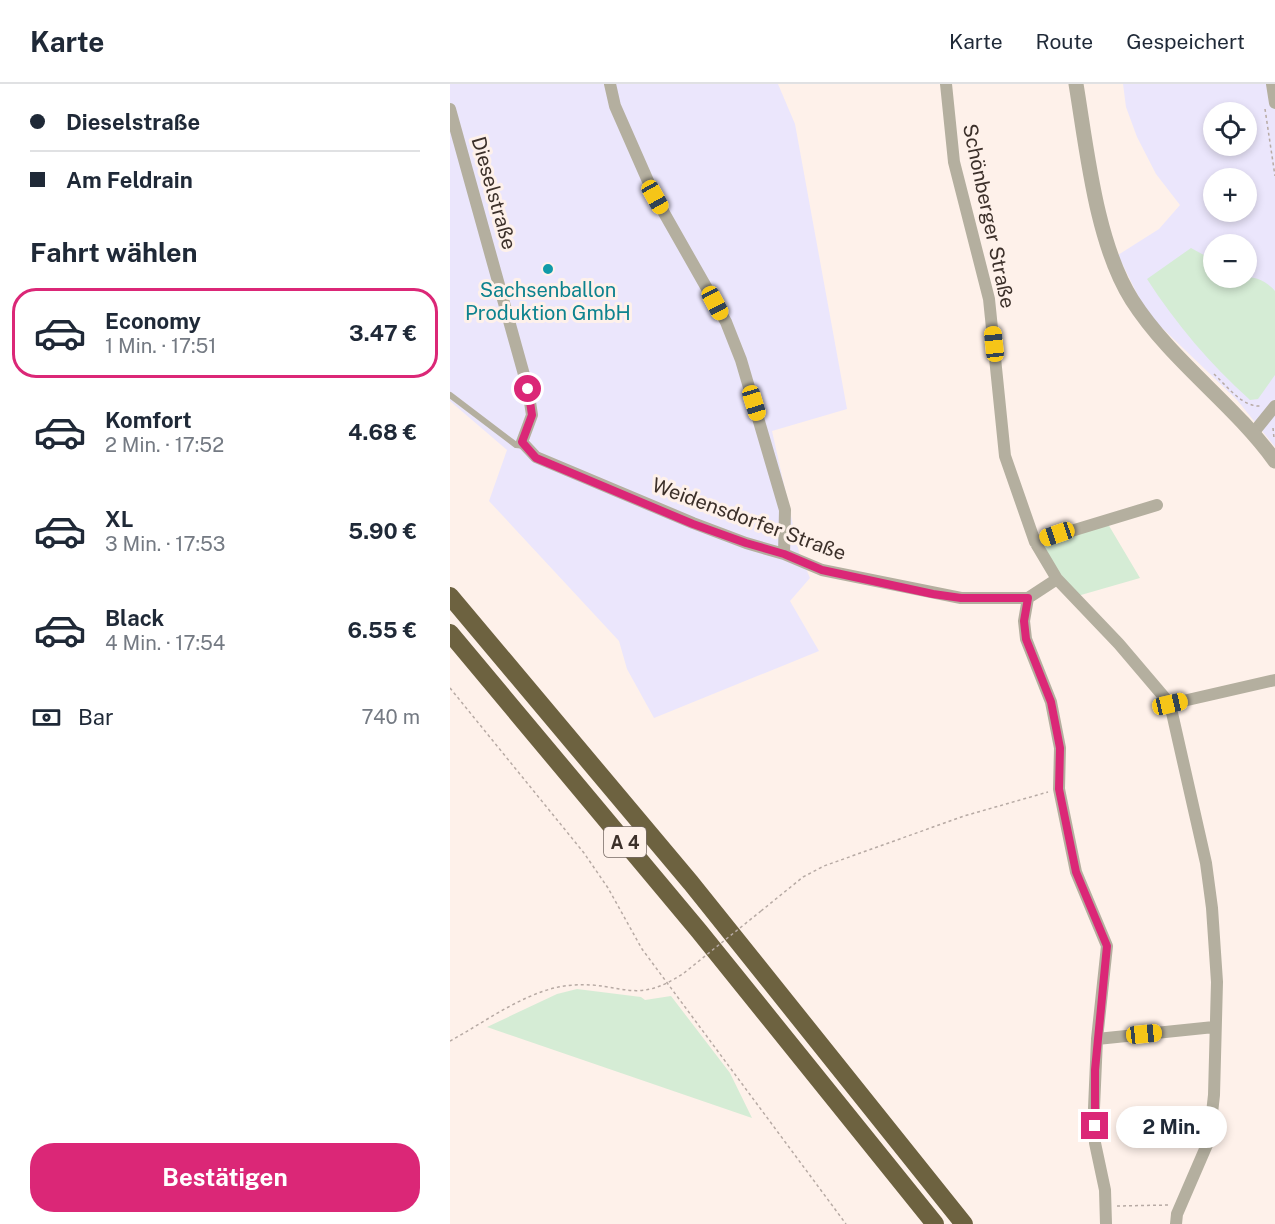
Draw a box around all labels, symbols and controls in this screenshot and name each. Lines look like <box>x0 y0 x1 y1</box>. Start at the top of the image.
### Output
text: Karte <box>30 25 104 58</box>
text: Karte <box>949 29 1003 54</box>
text: Route <box>1036 29 1093 54</box>
text: Gespeichert <box>1126 29 1245 54</box>
map controls <box>1203 102 1257 288</box>
button: locate <box>1203 102 1257 156</box>
text: Dieselstraße <box>66 109 200 135</box>
street label: Schönberger Straße <box>958 122 1020 310</box>
street label: Dieselstraße <box>466 134 522 252</box>
text: Am Feldrain <box>66 167 193 193</box>
button: + <box>1203 168 1257 222</box>
car <box>638 177 672 217</box>
button: − <box>1203 234 1257 288</box>
text: Fahrt wählen <box>30 236 198 268</box>
marker: Sachsenballon Produktion GmbH <box>541 262 555 276</box>
place label: Sachsenballon Produktion GmbH <box>465 278 631 325</box>
car <box>699 283 731 323</box>
icon: car <box>33 306 87 360</box>
text: Economy <box>105 308 201 334</box>
text: 3.47 € <box>349 320 417 346</box>
car <box>983 325 1005 363</box>
text: 1 Min. · 17:51 <box>105 334 217 358</box>
route start <box>514 375 541 402</box>
car <box>740 383 768 423</box>
icon: car <box>33 405 87 459</box>
text: Komfort <box>105 407 192 433</box>
text: 4.68 € <box>348 419 417 445</box>
text: 2 Min. · 17:52 <box>105 433 224 457</box>
street label: Weidensdorfer Straße <box>649 473 849 565</box>
icon: car <box>33 504 87 558</box>
text: XL <box>105 506 133 532</box>
text: 5.90 € <box>348 518 417 544</box>
car <box>1037 520 1077 548</box>
text: 3 Min. · 17:53 <box>105 532 225 556</box>
icon: car <box>33 603 87 657</box>
text: Black <box>105 605 164 631</box>
text: 6.55 € <box>348 617 417 643</box>
text: 4 Min. · 17:54 <box>105 631 225 655</box>
car <box>1150 691 1190 717</box>
icon: cash <box>30 701 63 734</box>
text: Bar <box>78 704 114 730</box>
text: 740 m <box>362 705 420 729</box>
road number: A 4 <box>604 827 646 857</box>
car <box>1125 1023 1163 1045</box>
callout: 2 Min. <box>1116 1105 1227 1147</box>
route end <box>1081 1112 1108 1139</box>
text: 2 Min. <box>1142 1115 1201 1139</box>
button: Bestätigen <box>30 1143 420 1212</box>

